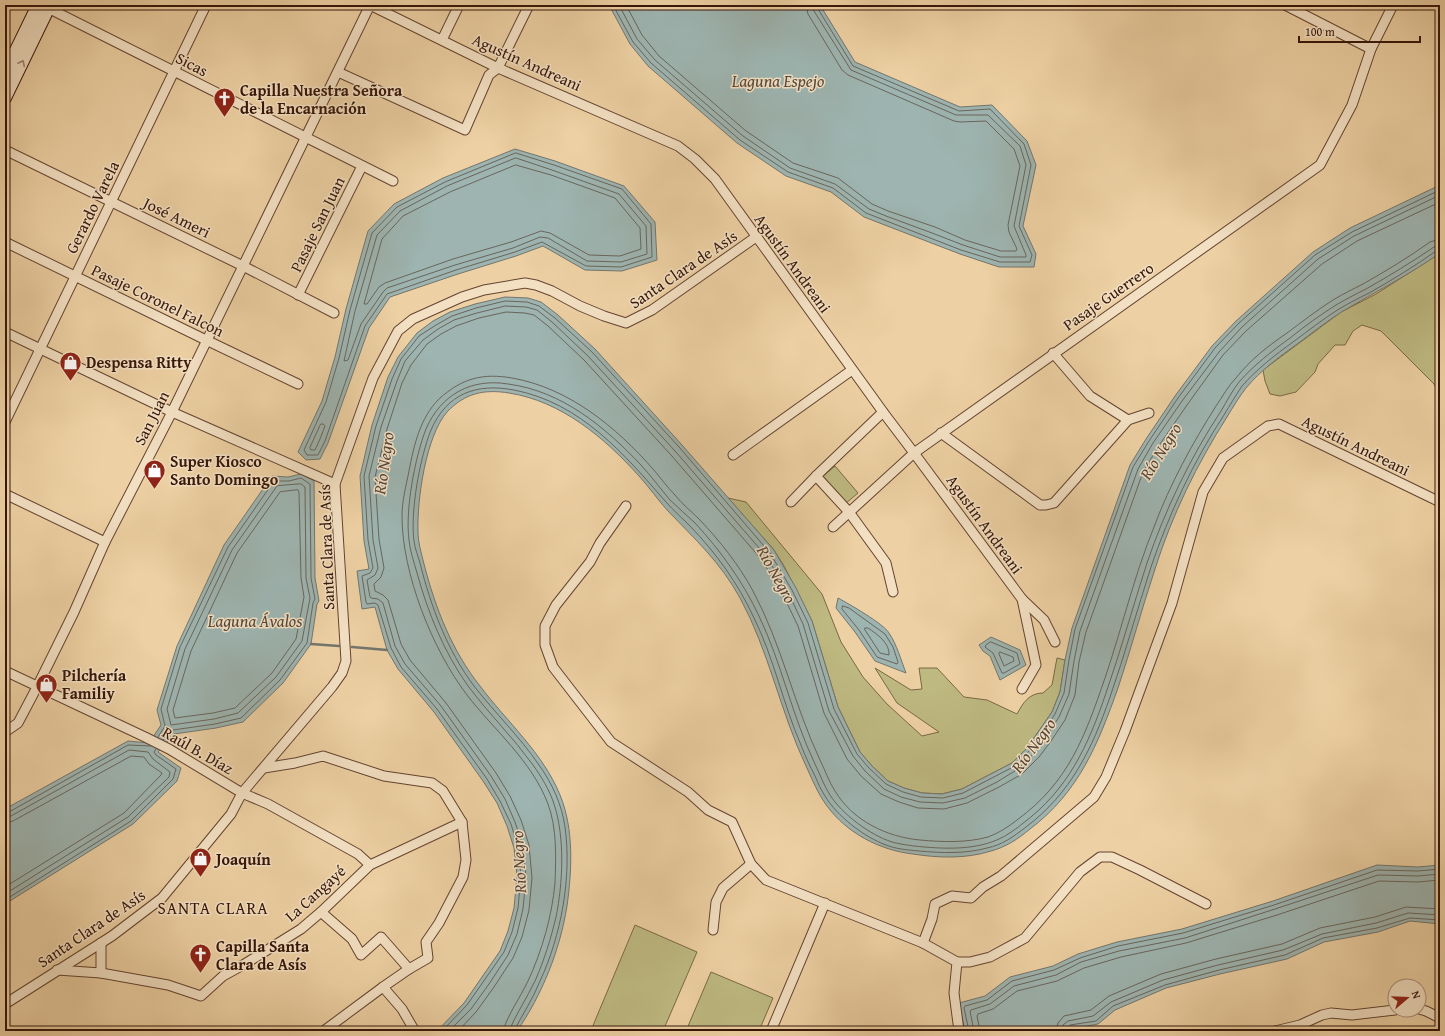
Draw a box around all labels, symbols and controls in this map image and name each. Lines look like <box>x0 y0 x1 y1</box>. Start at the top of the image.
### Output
scale bar <box>1299 18 1420 44</box>
text: 100 m <box>1305 23 1335 40</box>
street label: Agustín Andreani <box>468 27 586 97</box>
street label: Sicas <box>172 46 212 82</box>
one-way arrow <box>17 60 25 68</box>
water label: Laguna Espejo <box>731 68 824 93</box>
place label: Capilla Nuestra Señora de la Encarnación <box>240 78 403 120</box>
church icon: Capilla Nuestra Señora de la Encarnación <box>212 86 238 119</box>
street label: Gerardo Varela <box>59 156 125 257</box>
street label: Pasaje San Juan <box>284 172 350 276</box>
street label: José Ameri <box>138 190 215 244</box>
street label: Agustín Andreani <box>749 208 838 318</box>
street label: Santa Clara de Asís <box>624 224 742 314</box>
street label: Pasaje Guerrero <box>1058 256 1158 336</box>
street label: Pasaje Coronel Falcon <box>88 257 228 343</box>
shop icon: Despensa Ritty <box>58 349 84 382</box>
place label: Despensa Ritty <box>86 350 192 374</box>
street label: San Juan <box>127 387 175 449</box>
street label: Agustín Andreani <box>1298 408 1414 482</box>
water label: Río Negro <box>1132 418 1187 485</box>
water label: Río Negro <box>366 430 400 497</box>
place label: Super Kiosco Santo Domingo <box>170 449 279 491</box>
shop icon: Super Kiosco Santo Domingo <box>142 457 168 490</box>
street label: Agustín Andreani <box>941 469 1030 579</box>
street label: Santa Clara de Asís <box>312 484 340 610</box>
water label: Río Negro <box>750 540 803 607</box>
water label: Laguna Ávalos <box>207 608 303 633</box>
place label: Pilchería Familiy <box>62 663 127 705</box>
shop icon: Pilchería Familiy <box>34 671 60 704</box>
water label: Río Negro <box>1004 712 1062 778</box>
street label: Raúl B. Díaz <box>158 720 238 780</box>
water label: Río Negro <box>504 830 532 895</box>
shop icon: Joaquín <box>187 846 213 879</box>
place label: Joaquín <box>213 847 271 871</box>
street label: La Cangayé <box>279 859 351 927</box>
street label: Santa Clara de Asís <box>32 883 150 973</box>
district label: SANTA CLARA <box>157 895 269 920</box>
place label: Capilla Santa Clara de Asís <box>216 934 310 976</box>
church icon: Capilla Santa Clara de Asís <box>187 942 213 975</box>
north arrow <box>1387 978 1427 1018</box>
text: N <box>1408 989 1425 1001</box>

